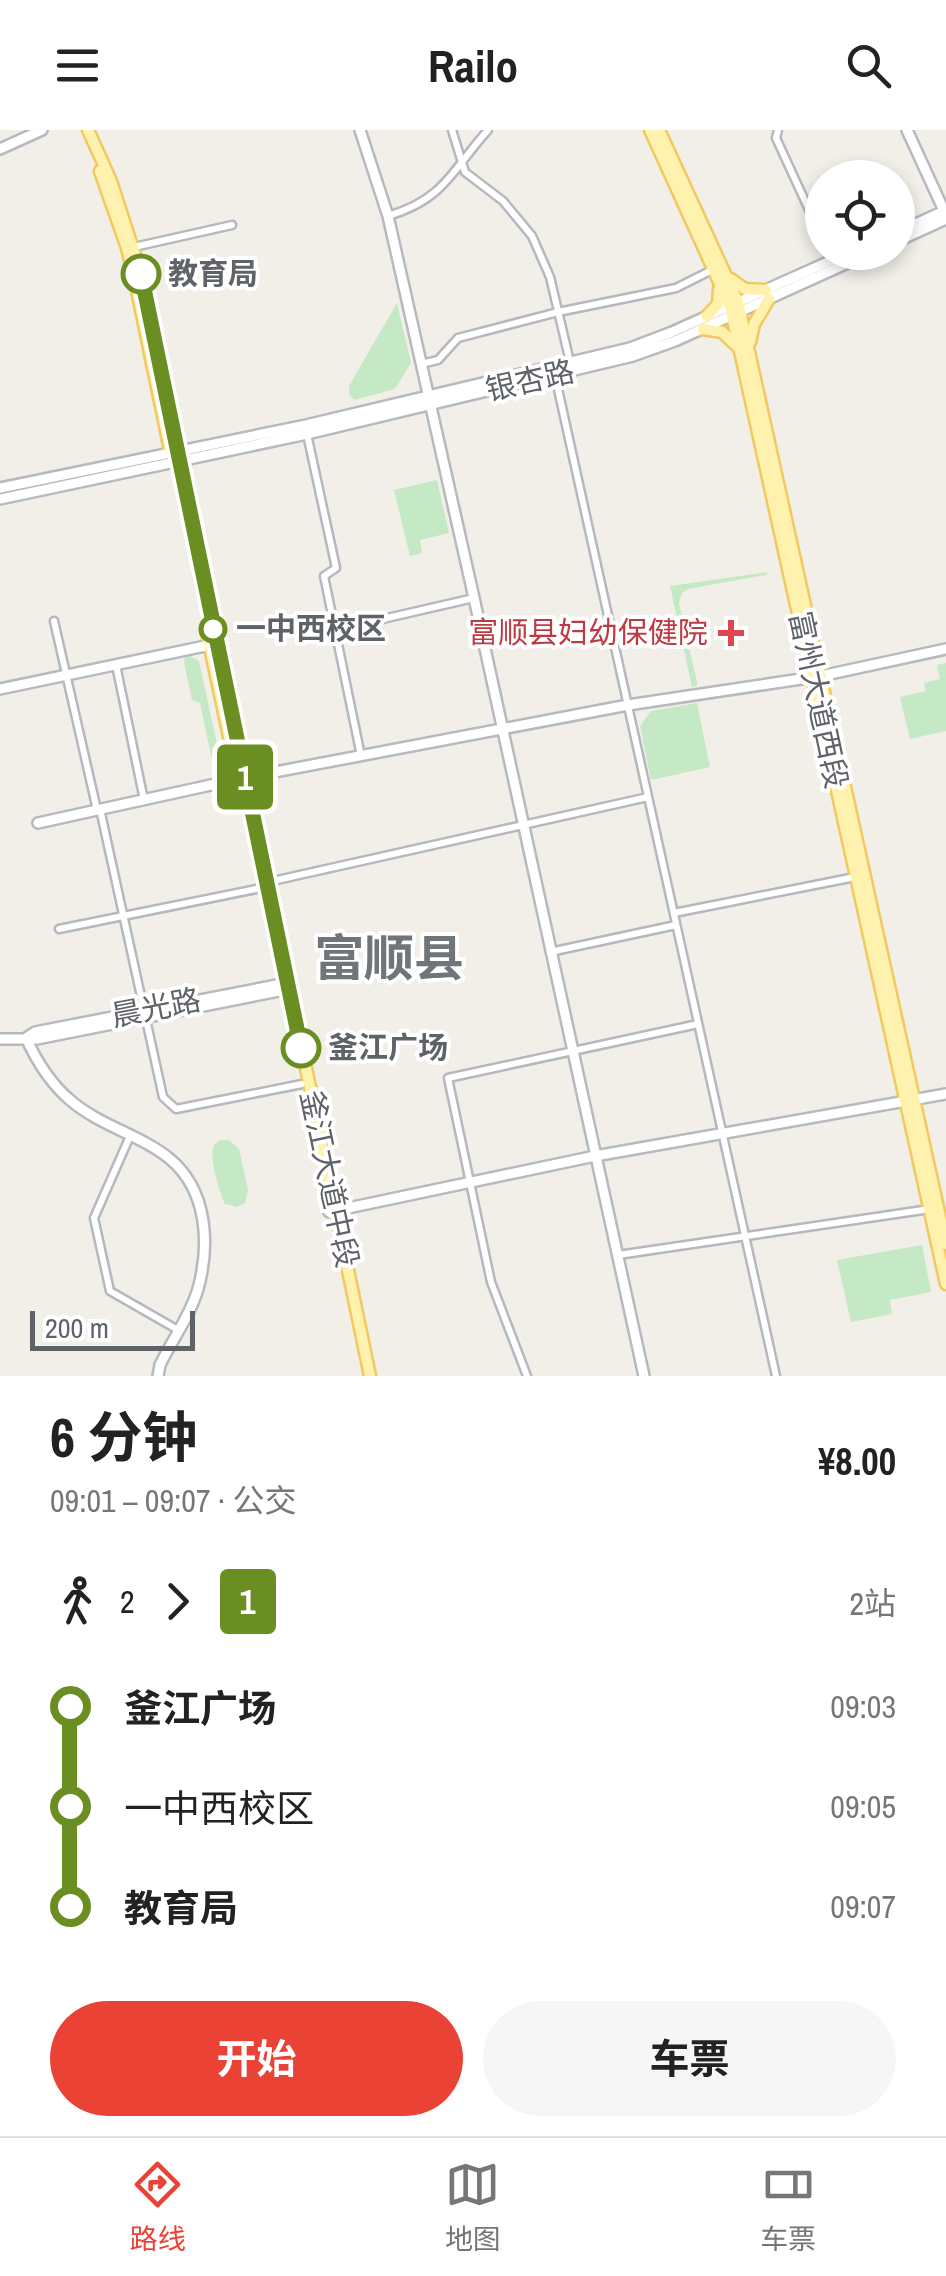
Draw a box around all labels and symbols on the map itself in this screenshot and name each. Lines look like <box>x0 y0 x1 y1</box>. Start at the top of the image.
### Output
place label: 教育局 <box>168 253 258 293</box>
marker: 教育局 <box>122 255 160 293</box>
street label: 银杏路 <box>481 350 578 410</box>
place label: 一中西校区 <box>236 608 386 648</box>
street label: 富州大道西段 <box>781 608 857 792</box>
place label: 富顺县妇幼保健院 <box>468 612 708 652</box>
marker: 一中西校区 <box>200 616 226 642</box>
marker: 富顺县妇幼保健院 <box>718 620 744 646</box>
line badge: 1 <box>212 744 278 810</box>
district label: 富顺县 <box>314 924 464 992</box>
street label: 晨光路 <box>108 979 204 1035</box>
place label: 釜江广场 <box>328 1027 448 1067</box>
marker: 釜江广场 <box>282 1029 320 1067</box>
street label: 釜江大道中段 <box>292 1087 368 1271</box>
scale bar <box>30 1306 195 1350</box>

